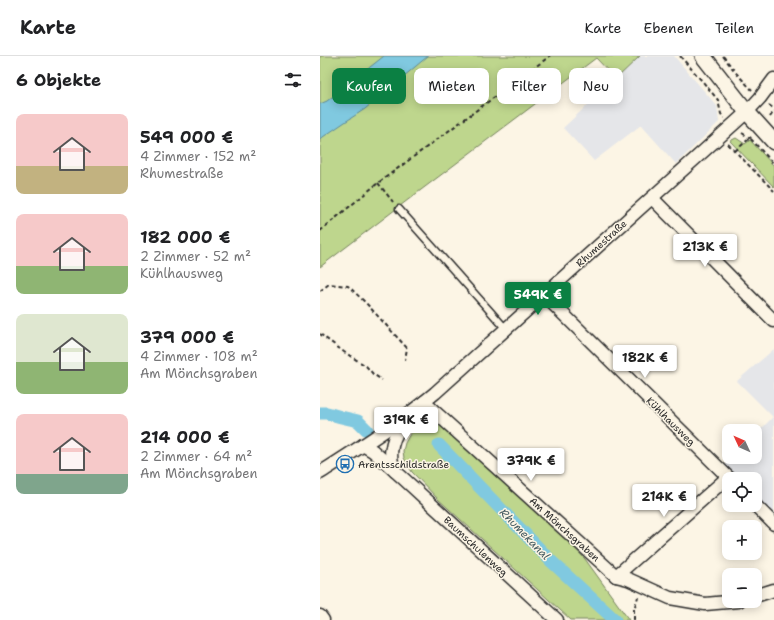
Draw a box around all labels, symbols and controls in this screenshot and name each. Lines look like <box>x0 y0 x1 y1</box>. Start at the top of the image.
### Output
text: Karte <box>20 15 76 40</box>
text: Karte <box>585 19 622 37</box>
text: Ebenen <box>644 19 693 37</box>
text: Teilen <box>715 19 754 37</box>
chip: Kaufen <box>332 68 406 104</box>
chip: Mieten <box>414 68 489 104</box>
chip: Filter <box>497 68 561 104</box>
chip: Neu <box>569 68 623 104</box>
text: 6 Objekte <box>16 69 101 91</box>
icon: filters <box>282 69 304 91</box>
text: 549 000 € <box>140 126 233 148</box>
icon: home <box>48 130 96 178</box>
text: 4 Zimmer · 152 m² <box>140 148 256 165</box>
text: Rhumestraße <box>140 165 224 182</box>
street label: Rhumestraße <box>573 217 630 270</box>
text: 182 000 € <box>140 226 230 248</box>
icon: home <box>48 230 96 278</box>
pin: 213K € <box>672 234 738 268</box>
text: 213K € <box>682 238 728 255</box>
text: 2 Zimmer · 52 m² <box>140 248 251 265</box>
text: Kühlhausweg <box>140 265 223 282</box>
pin: 549K € <box>505 282 571 316</box>
text: 549K € <box>514 286 562 303</box>
text: 379 000 € <box>140 326 234 348</box>
icon: home <box>48 330 96 378</box>
pin: 182K € <box>612 345 678 379</box>
text: 4 Zimmer · 108 m² <box>140 348 258 365</box>
text: 182K € <box>622 349 668 366</box>
text: Am Mönchsgraben <box>140 365 258 382</box>
street label: Kühlhausweg <box>643 394 698 449</box>
pin: 319K € <box>373 407 439 441</box>
text: 319K € <box>383 411 429 428</box>
north arrow <box>722 424 762 464</box>
map controls <box>722 424 762 608</box>
text: 214 000 € <box>140 426 230 448</box>
icon: home <box>48 430 96 478</box>
text: 2 Zimmer · 64 m² <box>140 448 252 465</box>
pin: 379K € <box>498 448 564 482</box>
text: 379K € <box>506 452 556 469</box>
bus stop icon: Arentsschildstraße <box>335 454 355 474</box>
place label: Arentsschildstraße <box>358 458 449 471</box>
text: Am Mönchsgraben <box>140 465 258 482</box>
button: locate <box>722 472 762 512</box>
pin: 214K € <box>631 484 697 518</box>
text: 214K € <box>641 488 687 505</box>
street label: Am Mönchsgraben <box>527 494 603 564</box>
water label: Rhumekanal <box>496 505 553 564</box>
street label: Baumschulenweg <box>441 513 510 579</box>
button: + <box>722 520 762 560</box>
button: − <box>722 568 762 608</box>

